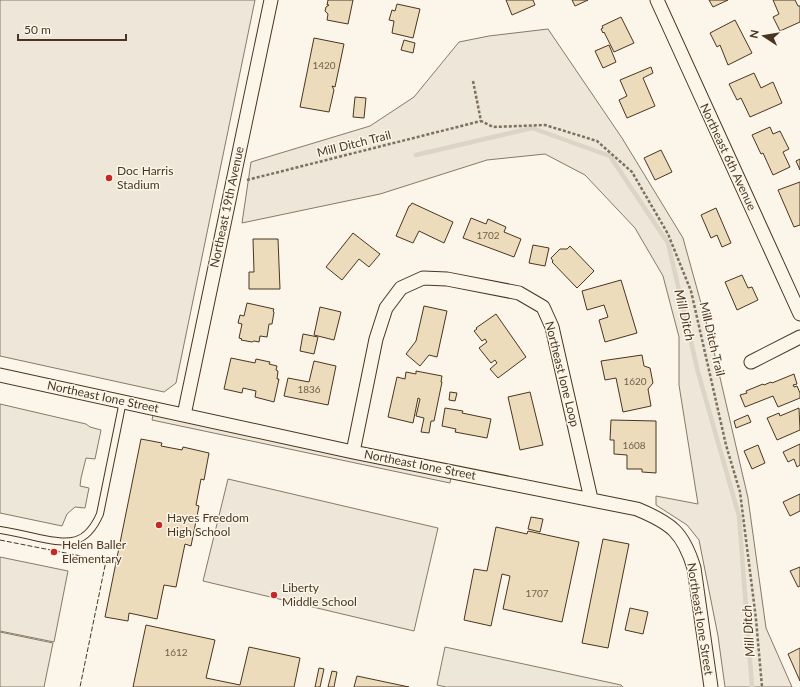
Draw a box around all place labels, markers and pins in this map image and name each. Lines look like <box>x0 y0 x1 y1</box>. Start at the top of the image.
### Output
place label: Doc Harris Stadium <box>117 163 173 192</box>
marker: Doc Harris Stadium <box>104 173 114 183</box>
place label: Hayes Freedom High School <box>167 510 249 539</box>
marker: Hayes Freedom High School <box>154 520 164 530</box>
place label: Helen Baller Elementary <box>62 537 127 566</box>
marker: Helen Baller Elementary <box>49 547 59 557</box>
place label: Liberty Middle School <box>282 580 357 609</box>
marker: Liberty Middle School <box>269 590 279 600</box>

